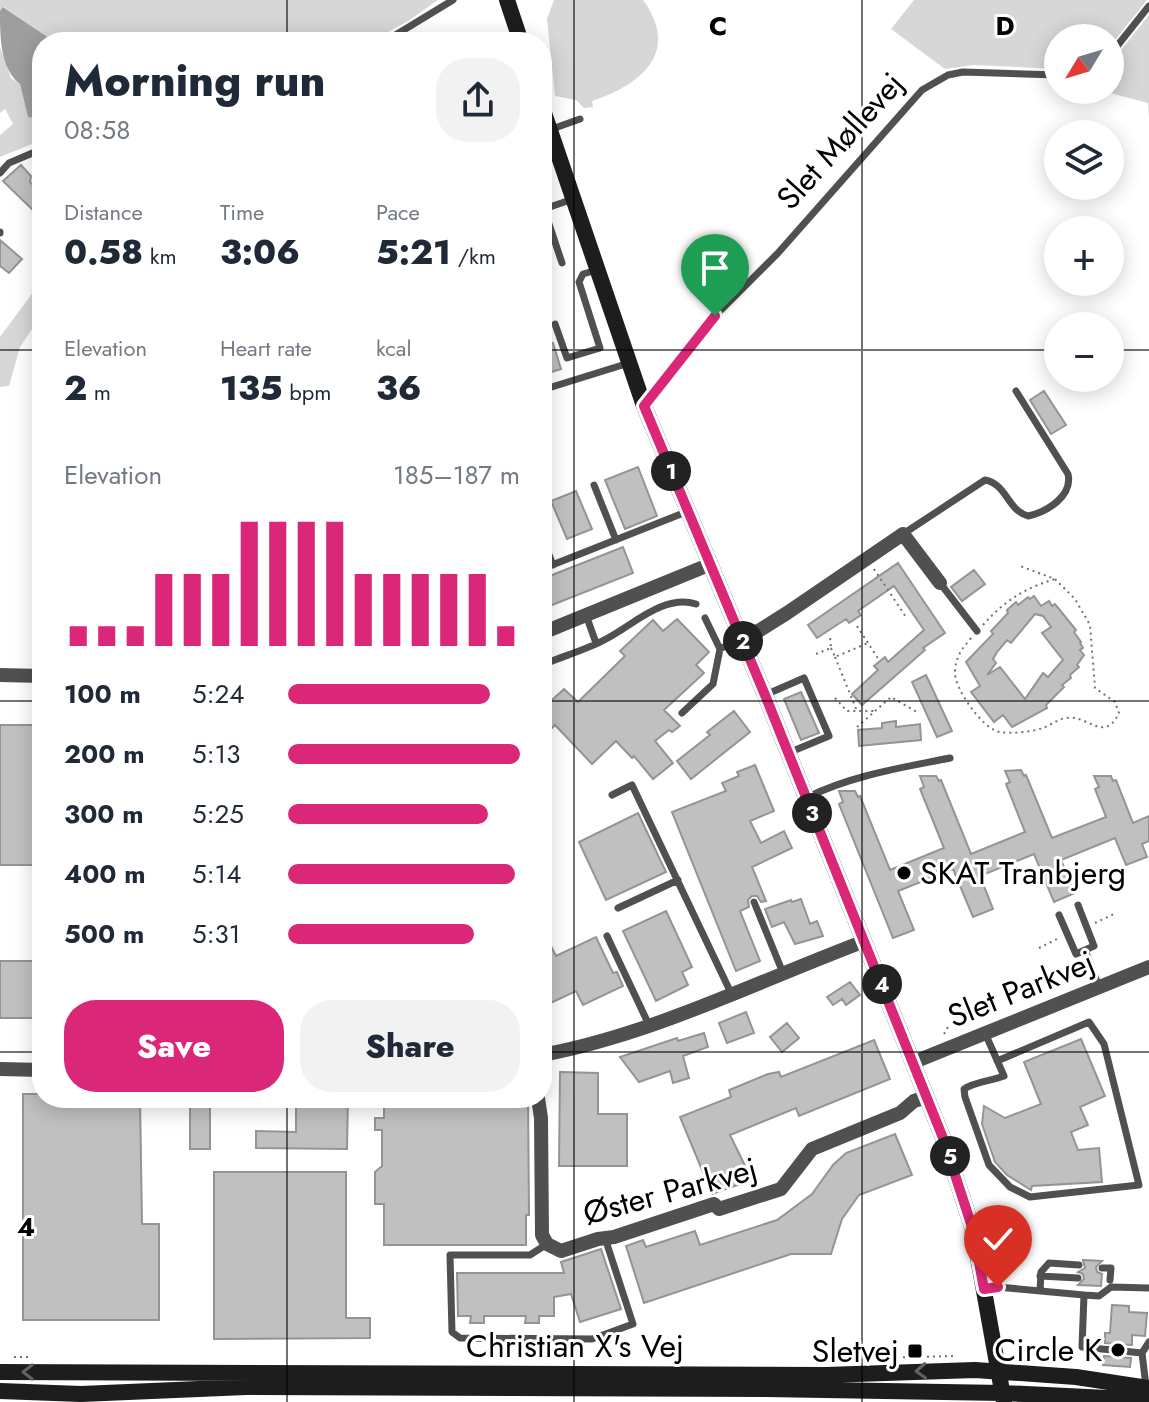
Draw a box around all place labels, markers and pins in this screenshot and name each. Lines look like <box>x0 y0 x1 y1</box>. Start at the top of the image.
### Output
pin <box>681 234 749 316</box>
pin: 1 <box>651 451 691 491</box>
pin: 2 <box>723 621 763 661</box>
pin: 3 <box>792 793 832 833</box>
place label: SKAT Tranbjerg <box>920 850 1126 896</box>
marker: SKAT Tranbjerg <box>895 864 913 882</box>
pin: 4 <box>862 964 902 1004</box>
pin: 5 <box>930 1136 970 1176</box>
pin <box>964 1205 1032 1287</box>
place label: Circle K <box>994 1327 1102 1373</box>
place label: Sletvej <box>812 1328 899 1374</box>
marker: Circle K <box>1109 1341 1127 1359</box>
marker: Sletvej <box>906 1342 924 1360</box>

